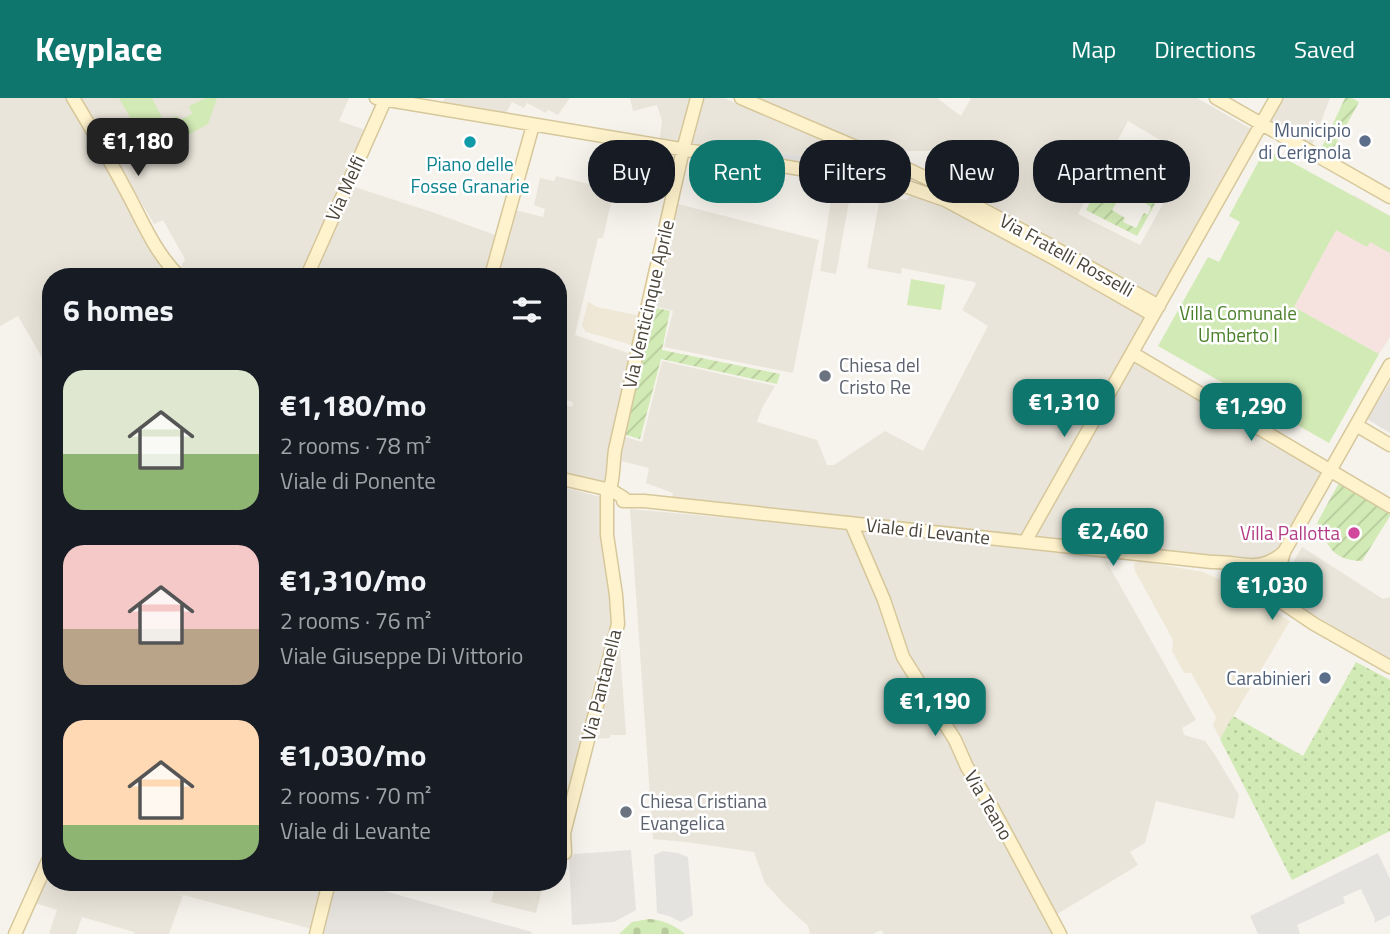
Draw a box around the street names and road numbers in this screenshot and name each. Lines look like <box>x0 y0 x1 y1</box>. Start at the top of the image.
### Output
street label: Via Melfi <box>317 150 372 225</box>
street label: Via Fratelli Rosselli <box>995 206 1140 304</box>
street label: Via Venticinque Aprile <box>614 217 681 391</box>
street label: Viale di Levante <box>865 510 992 551</box>
street label: Via Pantanella <box>573 626 628 744</box>
street label: Via Teano <box>958 764 1021 845</box>

